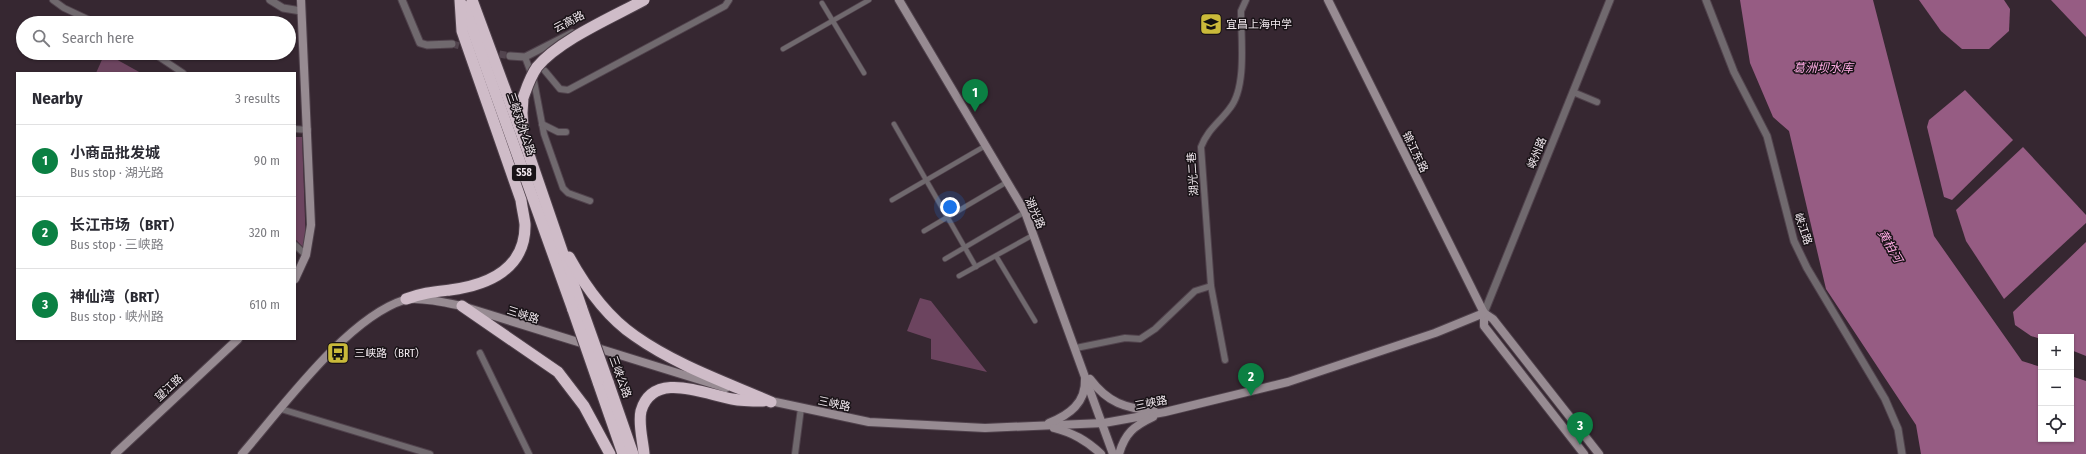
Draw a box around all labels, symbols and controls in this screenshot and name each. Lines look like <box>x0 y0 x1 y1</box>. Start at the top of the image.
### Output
street label: 云高路 <box>551 9 587 35</box>
school or university icon: 宜昌上海中学 <box>1198 11 1224 37</box>
search box <box>16 16 296 60</box>
place label: 宜昌上海中学 <box>1226 18 1292 31</box>
icon: search <box>30 27 52 49</box>
text: Search here <box>62 29 134 47</box>
water label: 葛洲坝水库 <box>1793 61 1855 75</box>
pin: 1 <box>962 79 988 112</box>
text: Nearby <box>32 88 83 109</box>
text: 3 results <box>235 91 280 106</box>
street label: 三峡对外公路 <box>504 91 538 157</box>
street label: 锦江东路 <box>1400 129 1430 175</box>
street label: 峡州路 <box>1525 135 1549 171</box>
text: 小商品批发城 <box>70 144 160 162</box>
street label: 湖光二巷 <box>1185 152 1201 196</box>
text: 1 <box>42 153 48 168</box>
text: 90 m <box>254 153 280 168</box>
text: Bus stop · 湖光路 <box>70 165 164 180</box>
road number: S58 <box>512 165 536 181</box>
street label: 湖光路 <box>1022 195 1048 231</box>
your location <box>940 197 960 217</box>
street label: 峡江路 <box>1791 211 1815 247</box>
text: 长江市场（BRT） <box>70 216 184 234</box>
text: 2 <box>42 225 48 240</box>
text: 320 m <box>249 225 280 240</box>
water label: 黄柏河 <box>1875 227 1906 267</box>
text: Bus stop · 三峡路 <box>70 237 164 252</box>
text: 神仙湾（BRT） <box>70 288 169 306</box>
text: 3 <box>42 297 48 312</box>
text: 610 m <box>249 297 280 312</box>
street label: 三峡路 <box>505 304 541 326</box>
text: Bus stop · 峡州路 <box>70 309 164 324</box>
map controls <box>2038 334 2074 442</box>
button: + <box>2038 334 2074 370</box>
bus stop icon: 三峡路（BRT） <box>325 340 351 366</box>
place label: 三峡路（BRT） <box>354 347 426 360</box>
street label: 三峡公路 <box>606 354 634 400</box>
pin: 2 <box>1238 363 1264 396</box>
button: − <box>2038 370 2074 406</box>
street label: 望江路 <box>152 372 186 404</box>
street label: 三峡路 <box>1134 393 1168 413</box>
street label: 三峡路 <box>817 394 851 414</box>
button: locate <box>2038 406 2074 442</box>
pin: 3 <box>1567 412 1593 445</box>

